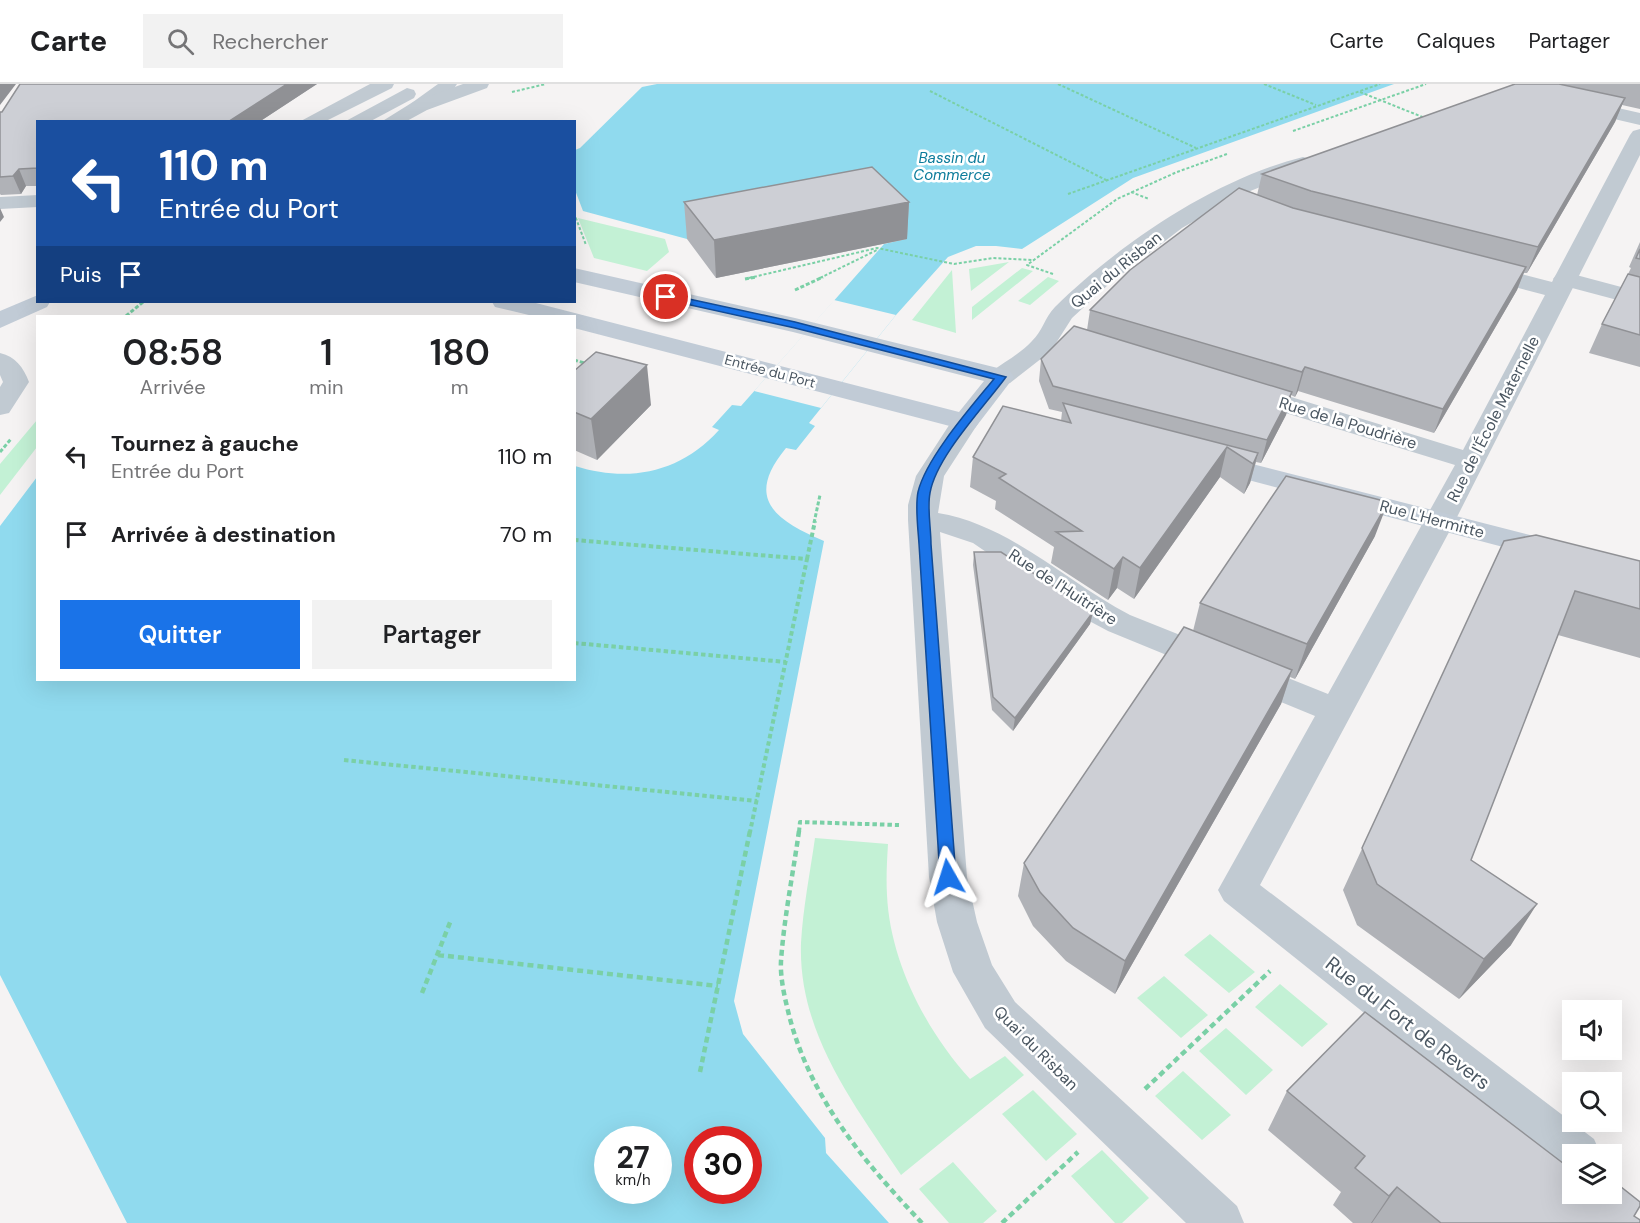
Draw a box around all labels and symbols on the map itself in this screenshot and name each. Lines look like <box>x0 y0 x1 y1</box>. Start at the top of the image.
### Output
water label: Bassin du Commerce <box>913 148 991 185</box>
street label: Quai du Risban <box>1066 227 1166 313</box>
pin <box>640 271 691 322</box>
street label: Rue de l'École Maternelle <box>1442 332 1544 506</box>
street label: Entrée du Port <box>723 350 817 392</box>
street label: Rue de la Poudrière <box>1277 392 1419 454</box>
street label: Rue L'Hermitte <box>1377 495 1487 543</box>
street label: Rue de l'Huitrière <box>1005 544 1121 630</box>
position arrow <box>916 845 980 909</box>
street label: Rue du Fort de Revers <box>1320 950 1496 1096</box>
street label: Quai du Risban <box>989 1001 1083 1095</box>
speed limit sign: 30 <box>684 1126 762 1204</box>

